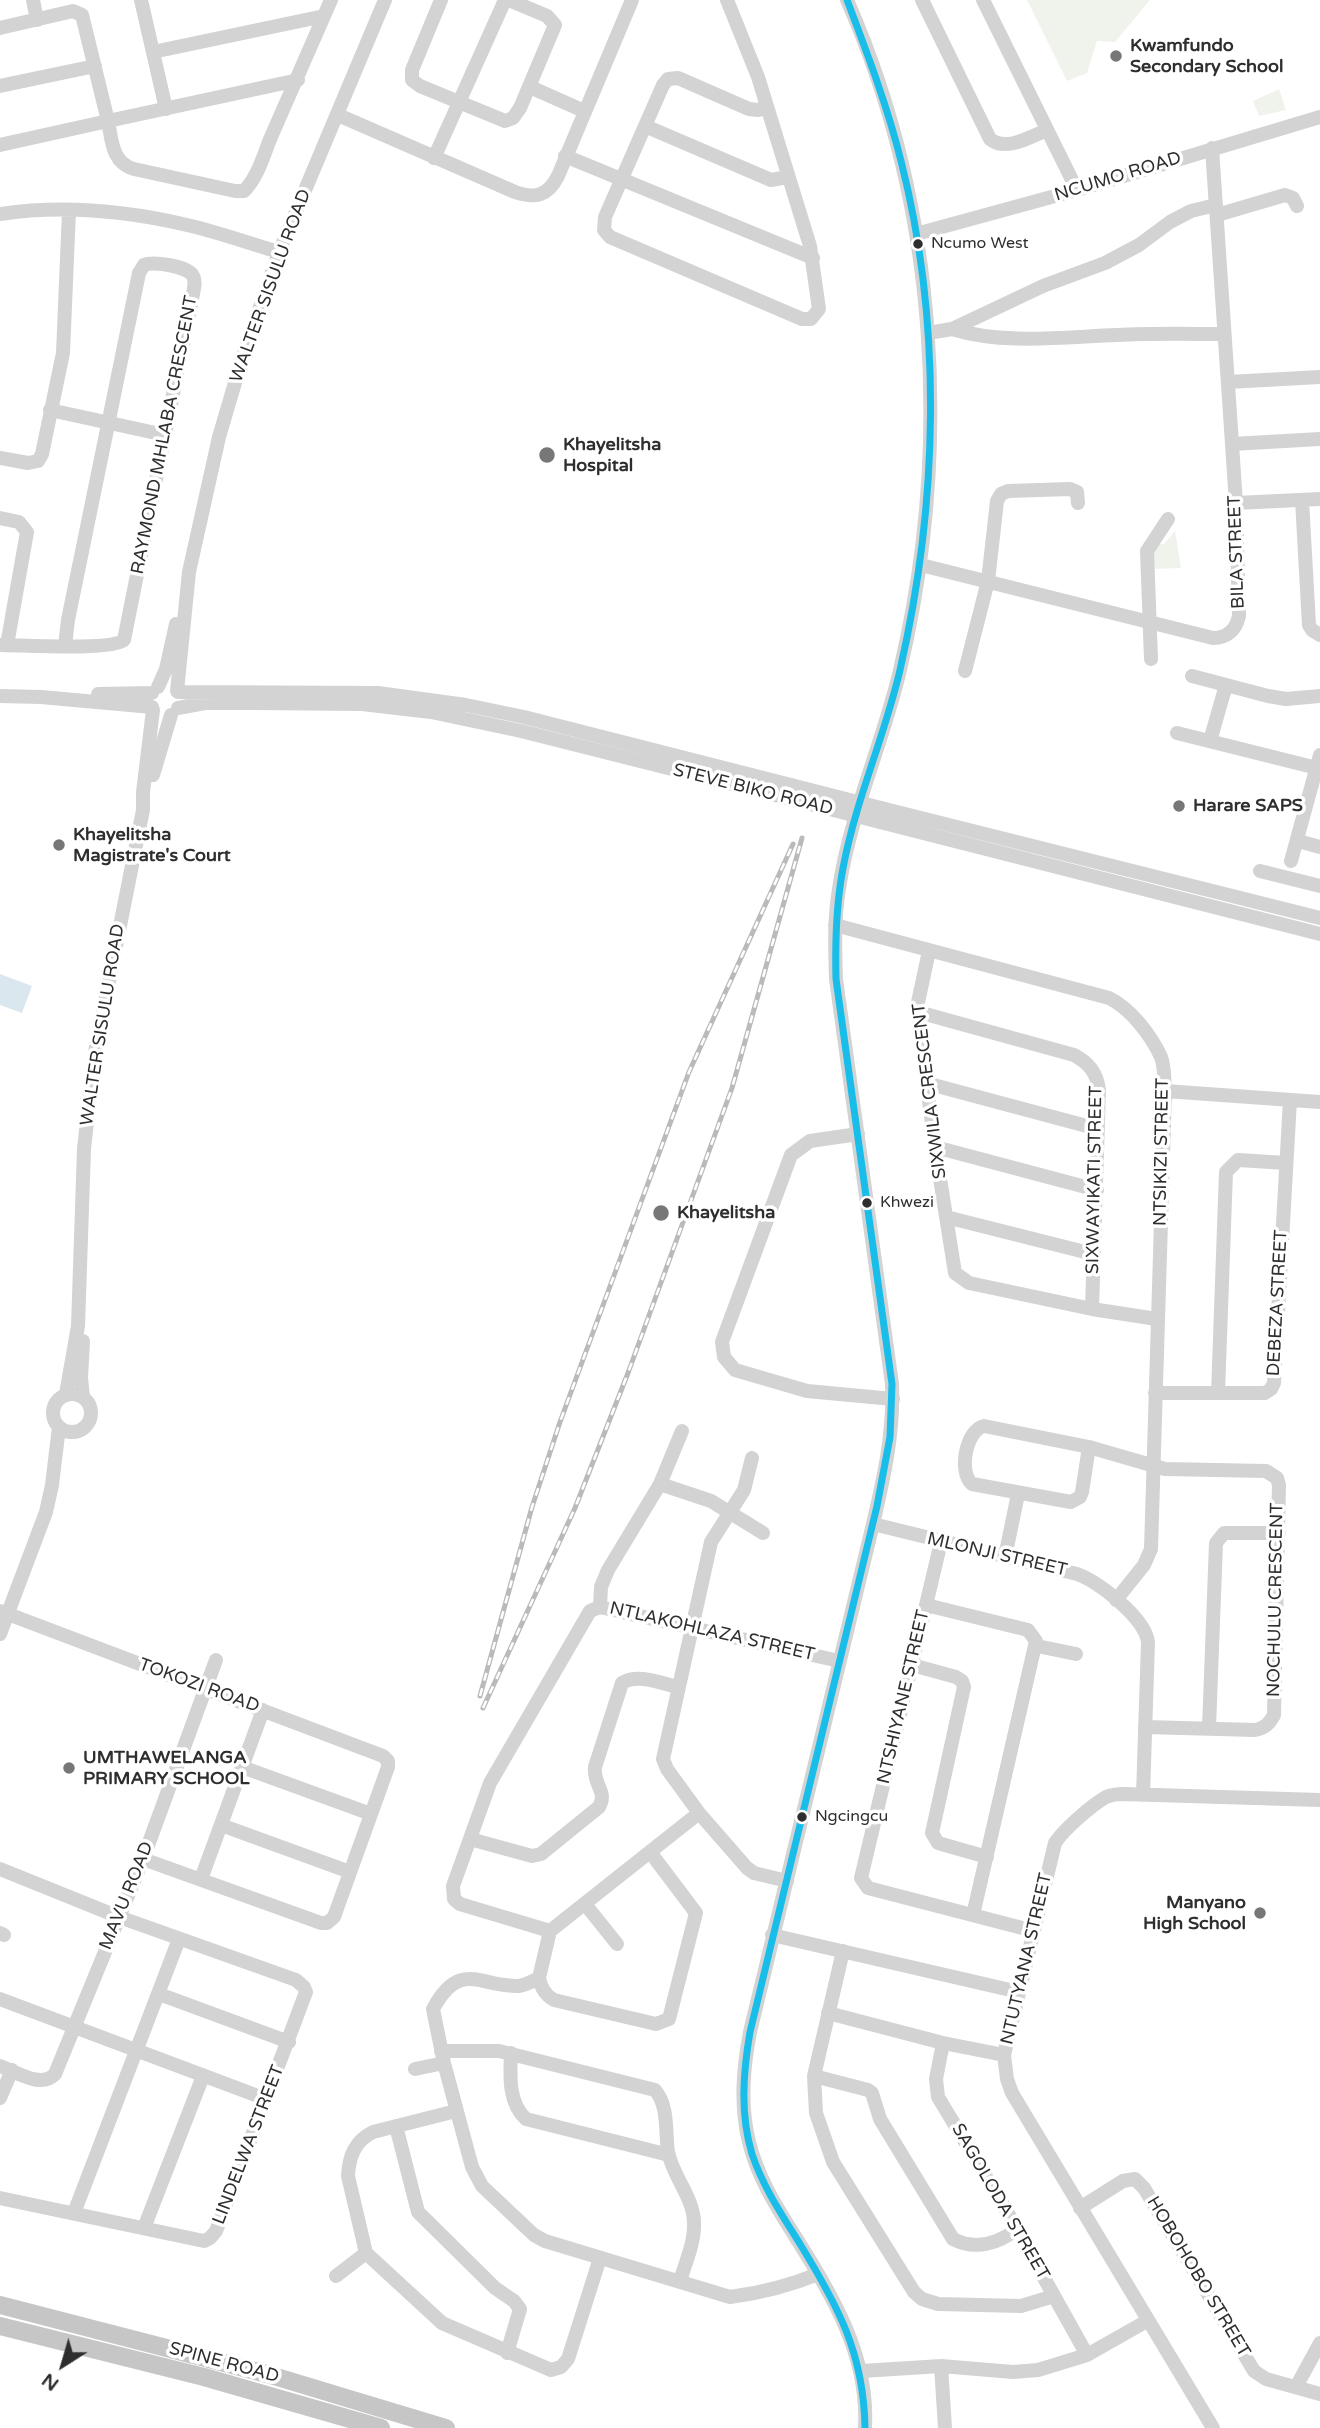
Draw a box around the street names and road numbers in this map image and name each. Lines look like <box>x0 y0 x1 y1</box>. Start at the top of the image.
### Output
street label: NCUMO ROAD <box>1052 147 1184 207</box>
street label: WALTER SISULU ROAD <box>226 186 316 386</box>
street label: RAYMOND MHLABA CRESCENT <box>127 294 203 576</box>
street label: BILA STREET <box>1224 495 1250 609</box>
street label: STEVE BIKO ROAD <box>671 760 835 820</box>
street label: WALTER SISULU ROAD <box>76 923 130 1127</box>
street label: SIXWILA CRESCENT <box>908 1002 952 1180</box>
street label: NTSIKIZI STREET <box>1150 1078 1174 1226</box>
street label: SIXWAYIKATI STREET <box>1083 1086 1107 1274</box>
street label: DEBEZA STREET <box>1263 1229 1293 1377</box>
street label: NOCHULU CRESCENT <box>1264 1503 1288 1697</box>
street label: MLONJI STREET <box>925 1528 1069 1582</box>
street label: NTLAKOHLAZA STREET <box>607 1598 817 1666</box>
street label: NTSHIYANE STREET <box>873 1608 935 1786</box>
street label: TOKOZI ROAD <box>136 1654 262 1718</box>
street label: MAVU ROAD <box>95 1839 159 1953</box>
street label: NTUTYANA STREET <box>997 1871 1057 2047</box>
street label: LINDELWA STREET <box>209 2062 289 2228</box>
street label: SAGOLODA STREET <box>946 2120 1054 2284</box>
street label: HOBOHOBO STREET <box>1142 2193 1254 2361</box>
street label: SPINE ROAD <box>167 2338 281 2388</box>

